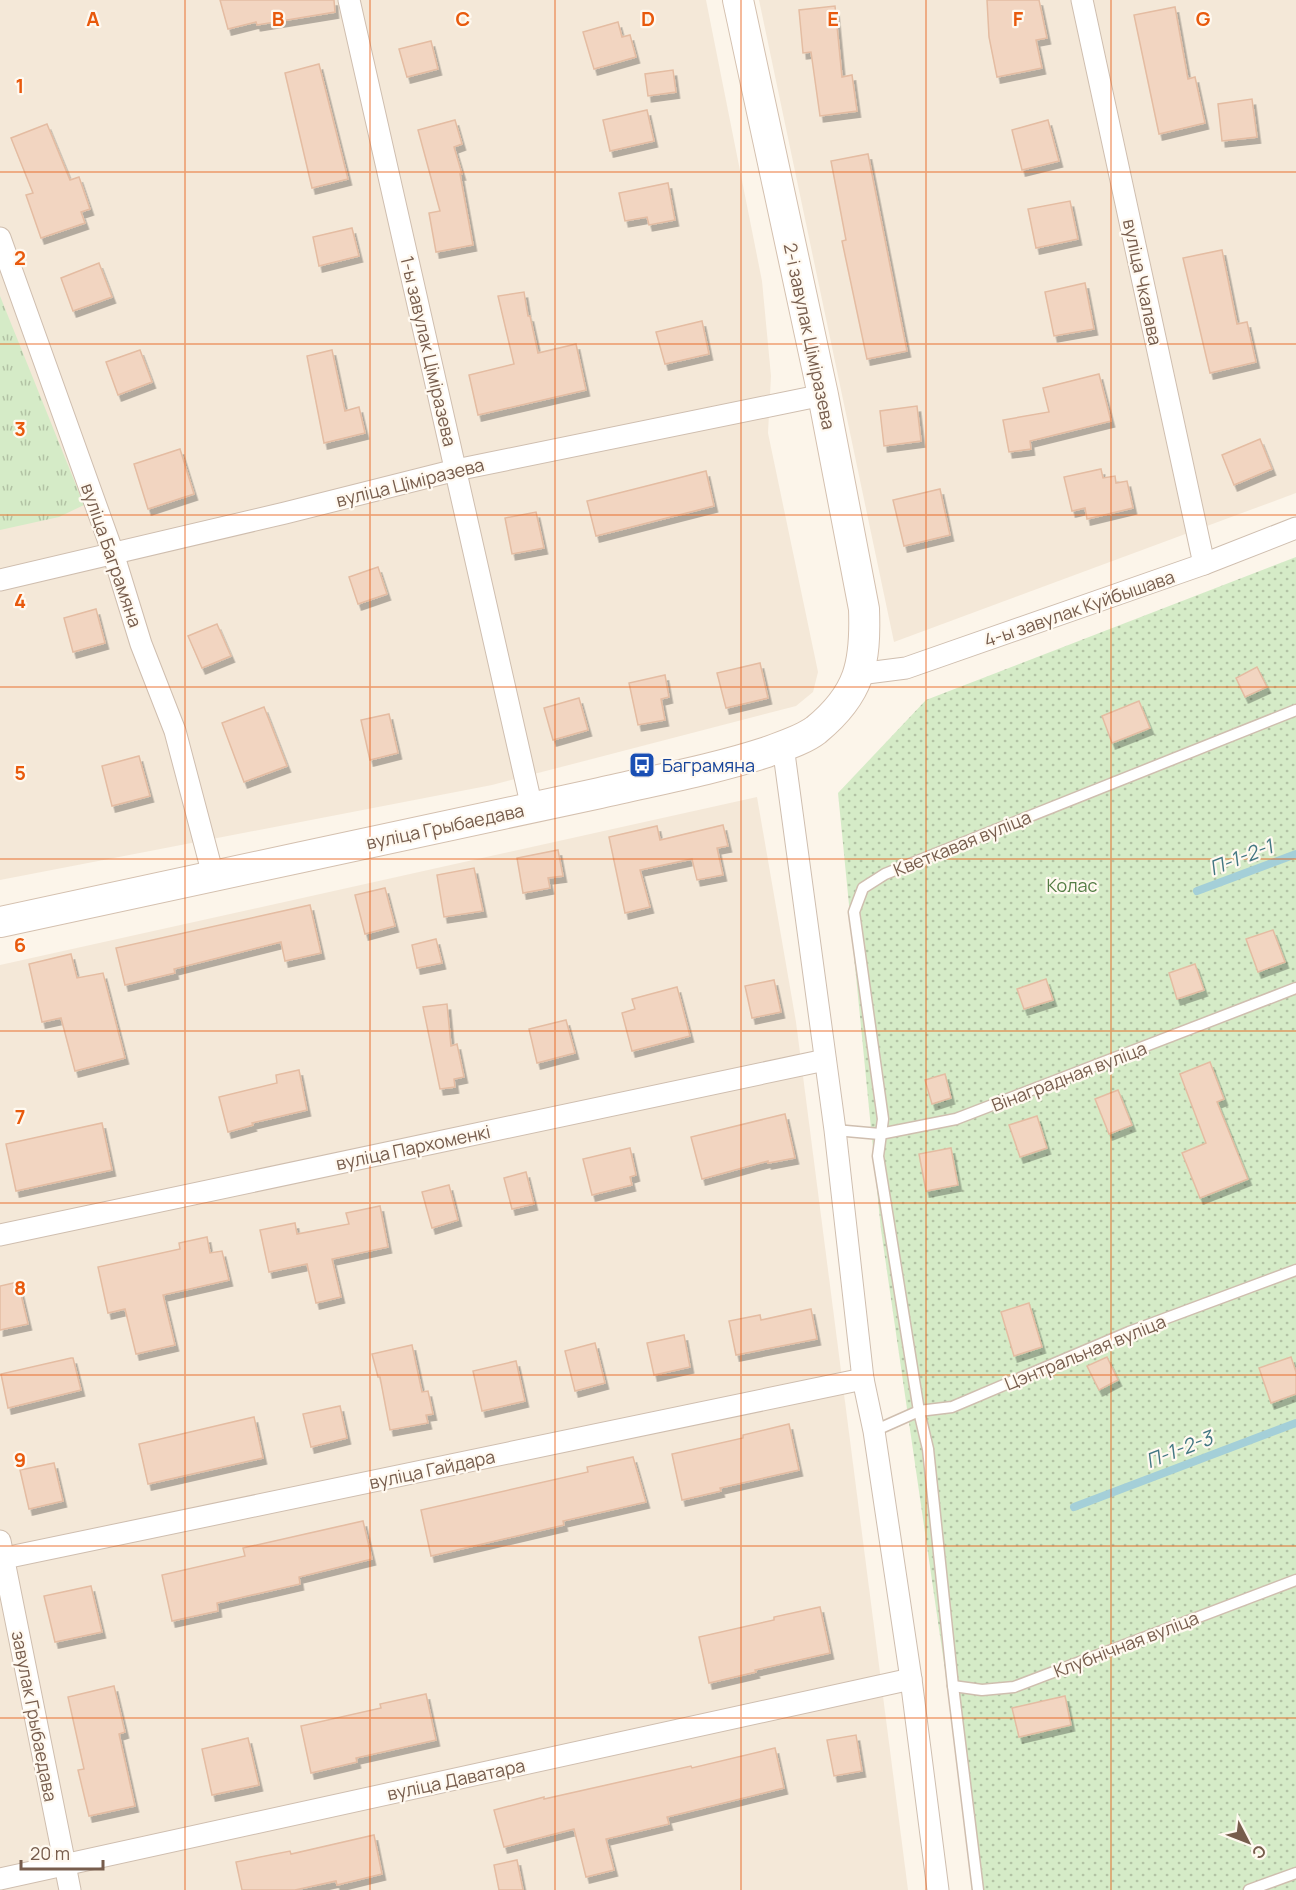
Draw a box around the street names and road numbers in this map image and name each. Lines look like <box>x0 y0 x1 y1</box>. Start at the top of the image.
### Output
street label: вуліца Чкалава <box>1118 217 1168 347</box>
street label: 2-і завулак Ціміразева <box>779 241 841 431</box>
street label: 1-ы завулак Ціміразева <box>395 253 463 449</box>
street label: вуліца Ціміразева <box>333 452 487 512</box>
street label: вуліца Баграмяна <box>76 480 148 630</box>
street label: 4-ы завулак Куйбышава <box>981 564 1177 652</box>
street label: вуліца Грыбаедава <box>364 798 526 854</box>
street label: Кветкавая вуліца <box>890 804 1034 882</box>
street label: Вінаградная вуліца <box>988 1035 1150 1117</box>
street label: вуліца Пархоменкі <box>334 1119 492 1175</box>
street label: Цэнтральная вуліца <box>1001 1309 1169 1395</box>
street label: вуліца Гайдара <box>367 1444 497 1494</box>
street label: Клубнічная вуліца <box>1050 1605 1202 1683</box>
street label: завулак Грыбаедава <box>7 1629 63 1803</box>
street label: вуліца Даватара <box>385 1753 527 1805</box>

